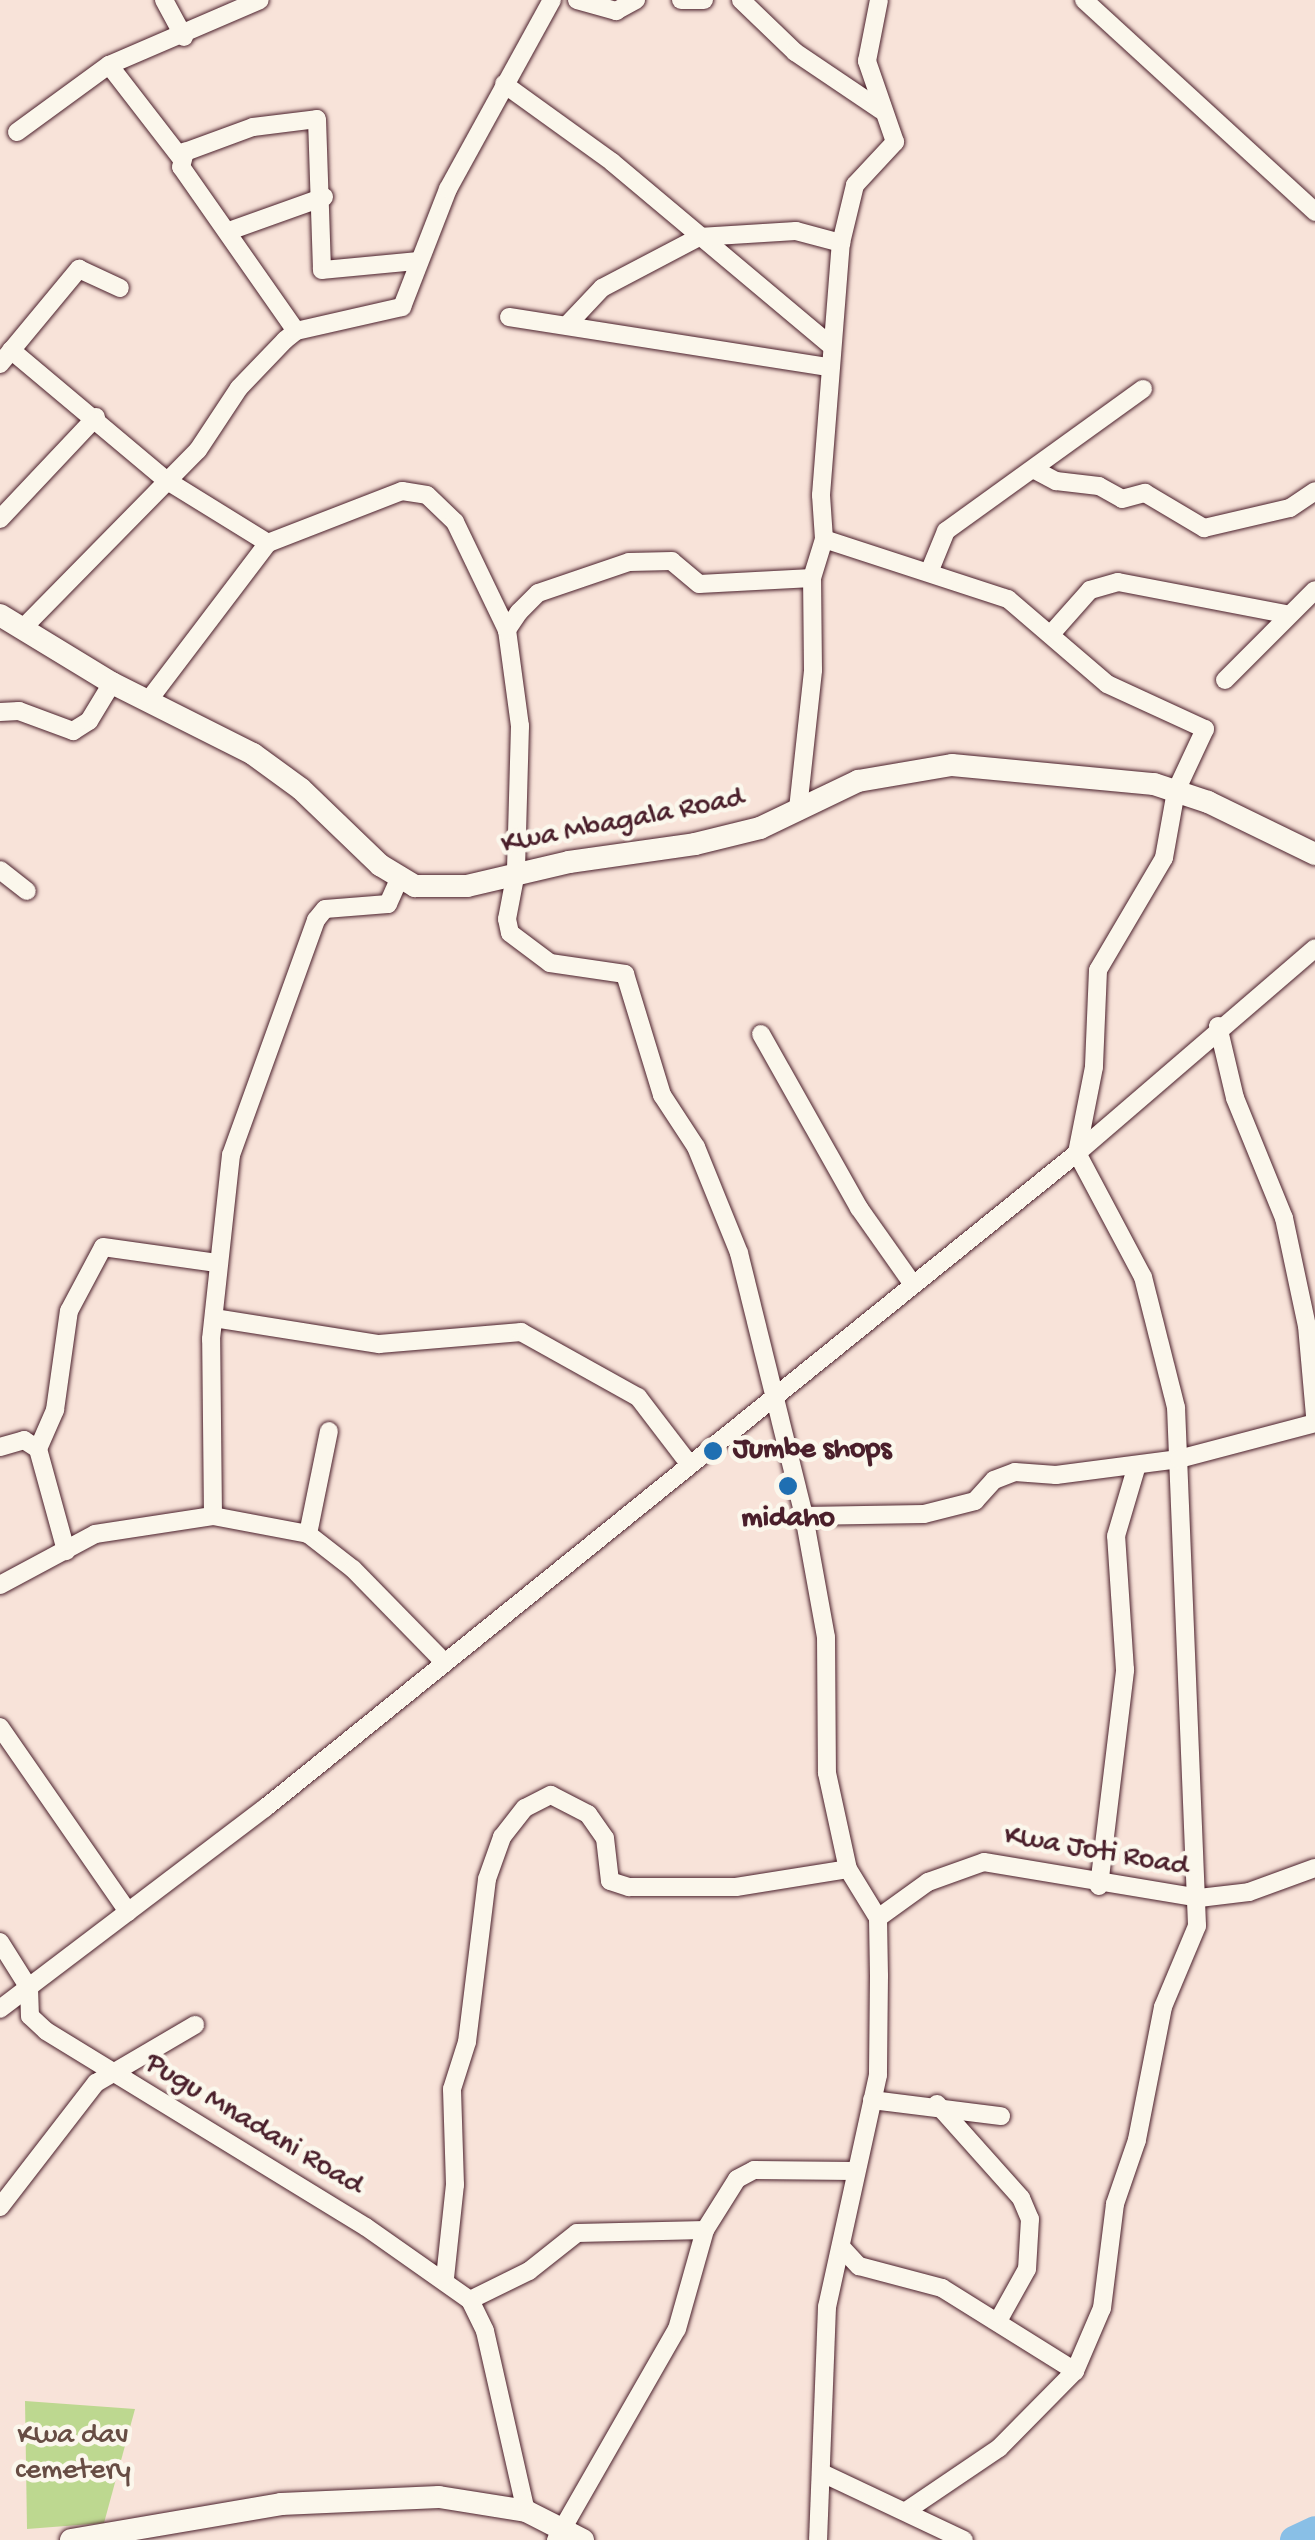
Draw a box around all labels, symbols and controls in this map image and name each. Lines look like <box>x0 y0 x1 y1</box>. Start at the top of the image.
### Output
street label: Kwa Mbagala Road <box>499 782 747 864</box>
place label: Jumbe shops <box>733 1433 891 1469</box>
marker: Jumbe shops <box>702 1440 724 1462</box>
marker: midaho <box>777 1475 799 1497</box>
place label: midaho <box>741 1502 835 1538</box>
street label: Kwa Joti Road <box>1001 1819 1191 1887</box>
street label: Pugu Mnadani Road <box>137 2047 369 2205</box>
park label: Kwa dav cemetery <box>15 2419 131 2490</box>

